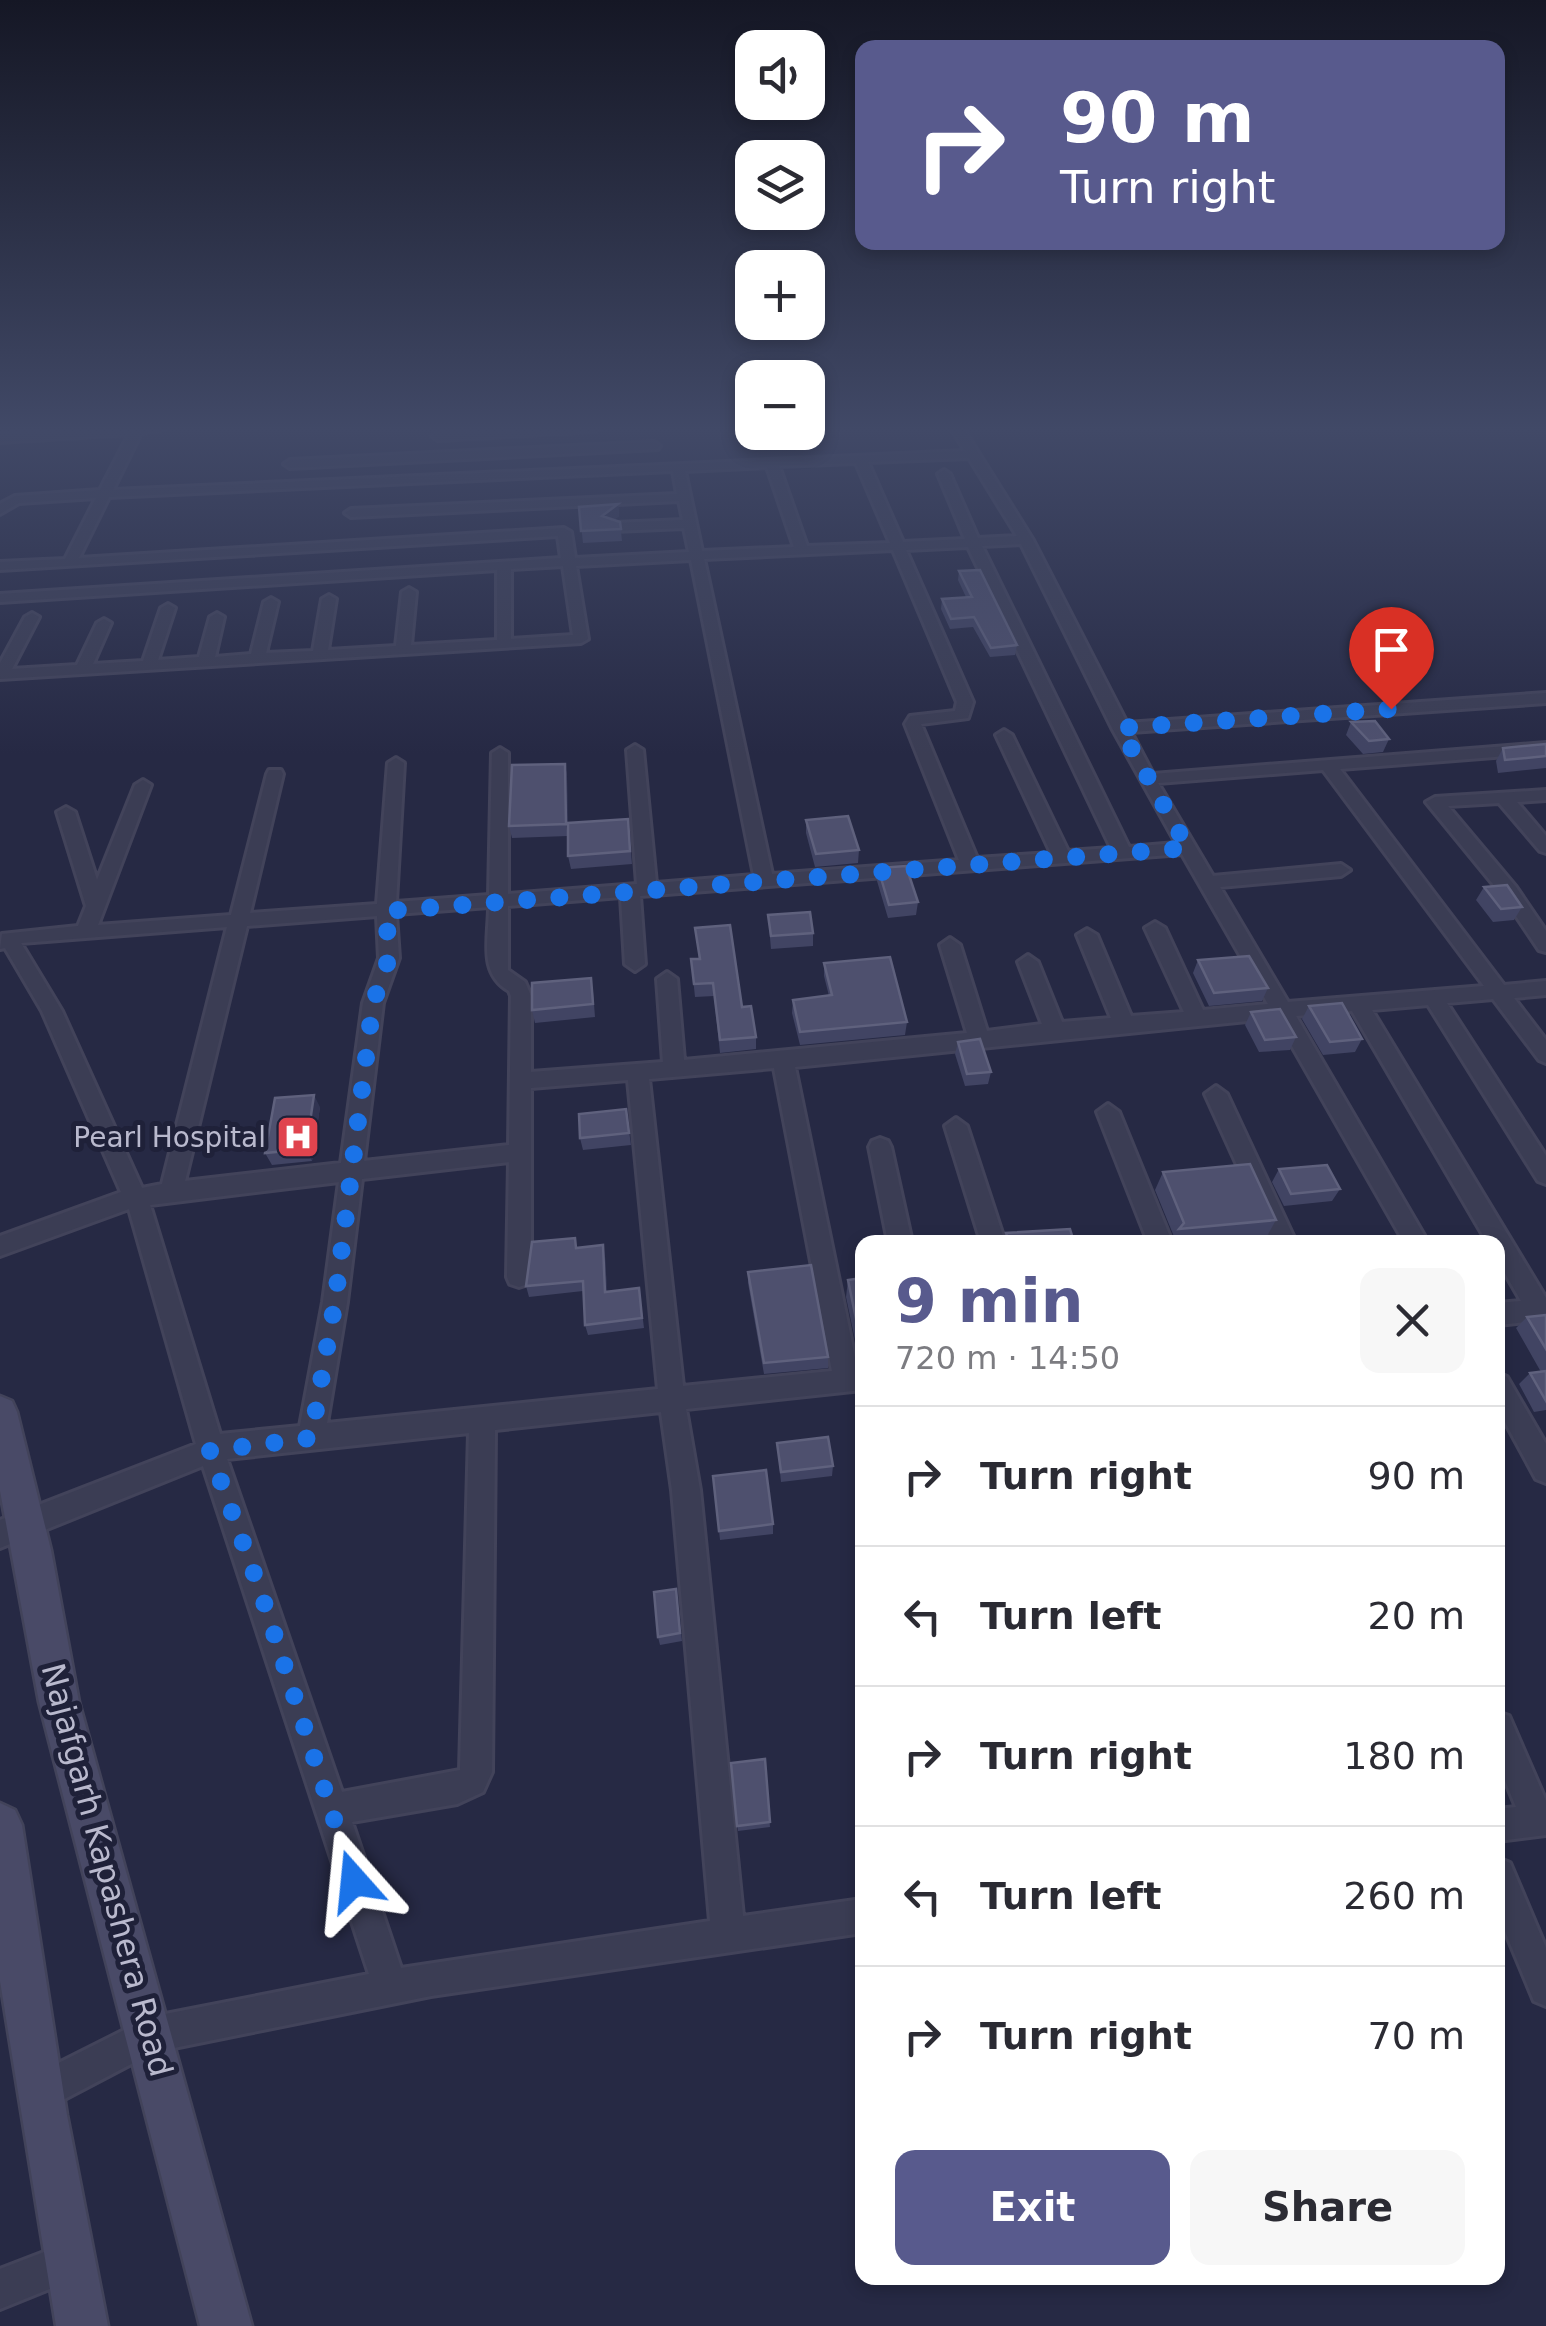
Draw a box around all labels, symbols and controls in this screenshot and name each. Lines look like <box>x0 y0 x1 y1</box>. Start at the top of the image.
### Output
map controls <box>735 30 825 450</box>
button: sound <box>735 30 825 120</box>
text: 90 m <box>1060 77 1255 159</box>
icon: right <box>895 80 1025 210</box>
button: layers <box>735 140 825 230</box>
text: Turn right <box>1060 161 1275 214</box>
button: + <box>735 250 825 340</box>
button: − <box>735 360 825 450</box>
pin <box>1349 607 1434 710</box>
icon: arrive <box>1364 622 1419 677</box>
hospital icon: Pearl Hospital <box>275 1114 321 1160</box>
place label: Pearl Hospital <box>73 1121 266 1154</box>
text: 9 min <box>895 1266 1083 1336</box>
button: close <box>1360 1268 1465 1373</box>
text: 720 m · 14:50 <box>895 1339 1120 1377</box>
icon: right <box>895 1449 950 1504</box>
text: Turn right <box>980 1454 1192 1498</box>
text: 90 m <box>1368 1454 1465 1498</box>
icon: left <box>895 1589 950 1644</box>
text: Turn left <box>980 1594 1161 1638</box>
text: 20 m <box>1368 1594 1465 1638</box>
street label: Najafgarh Kapashera Road <box>34 1659 180 2081</box>
icon: right <box>895 1729 950 1784</box>
text: Turn right <box>980 1734 1192 1778</box>
text: 180 m <box>1343 1734 1465 1778</box>
position arrow <box>302 1829 406 1933</box>
icon: left <box>895 1869 950 1924</box>
text: Turn left <box>980 1874 1161 1918</box>
text: 260 m <box>1343 1874 1465 1918</box>
icon: right <box>895 2009 950 2064</box>
text: Turn right <box>980 2014 1192 2058</box>
text: 70 m <box>1368 2014 1465 2058</box>
button: Exit <box>895 2150 1170 2265</box>
button: Share <box>1190 2150 1465 2265</box>

